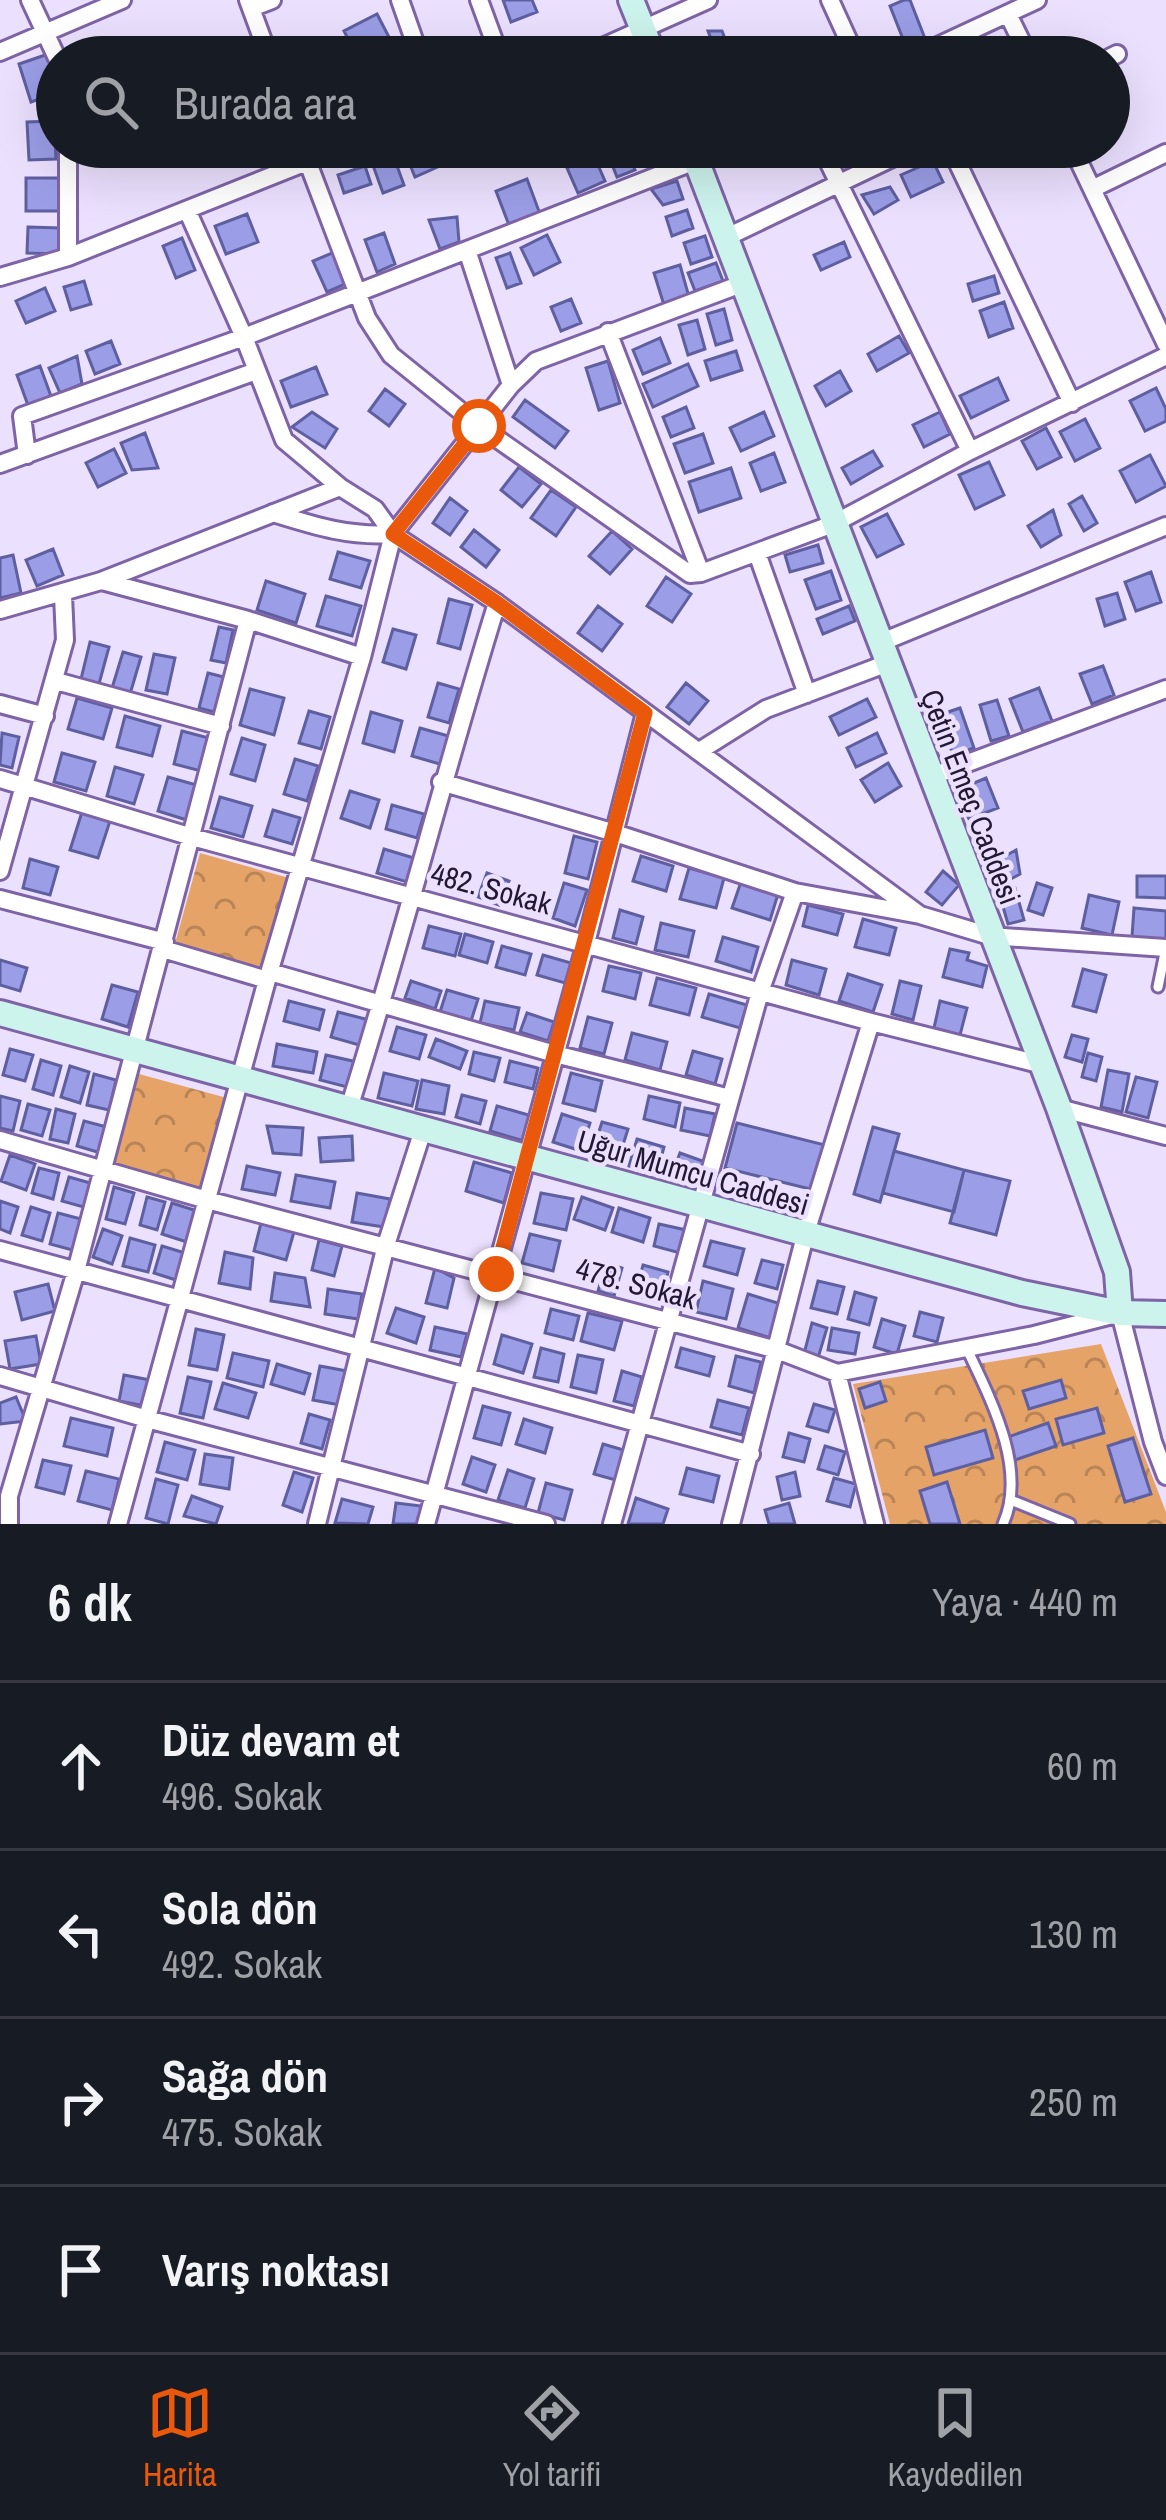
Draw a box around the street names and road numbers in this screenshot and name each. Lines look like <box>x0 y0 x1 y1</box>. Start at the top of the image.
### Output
street label: Çetin Emeç Caddesi <box>912 684 1030 910</box>
street label: 482. Sokak <box>427 853 557 923</box>
street label: Uğur Mumcu Caddesi <box>573 1120 814 1224</box>
street label: 478. Sokak <box>572 1248 702 1318</box>

